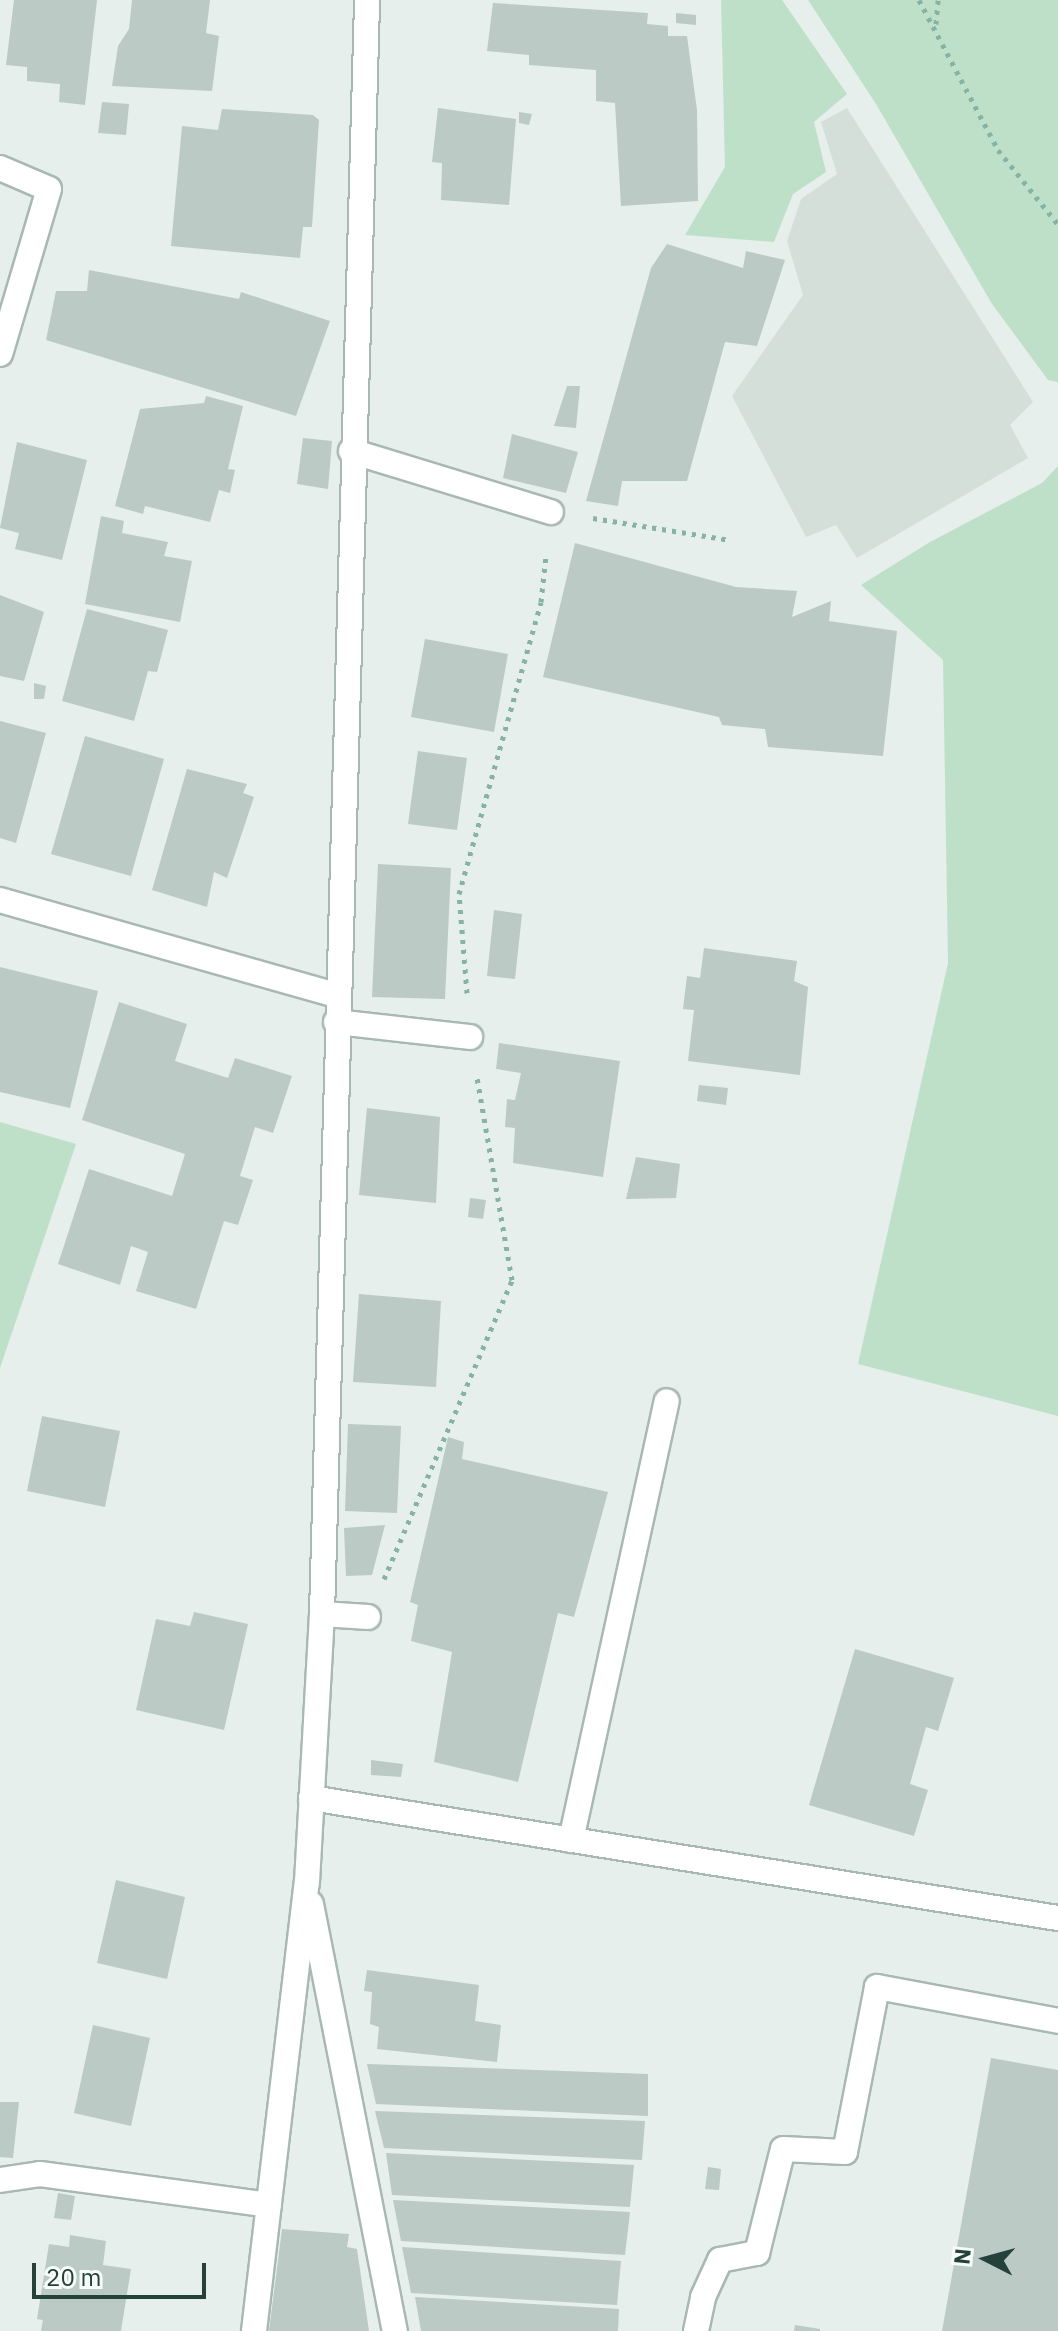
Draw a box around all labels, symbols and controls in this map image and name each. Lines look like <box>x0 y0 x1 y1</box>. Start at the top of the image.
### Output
north arrow <box>946 2219 1026 2299</box>
scale bar <box>36 2247 210 2297</box>
text: N <box>946 2247 977 2266</box>
text: 20 m <box>46 2261 101 2293</box>

